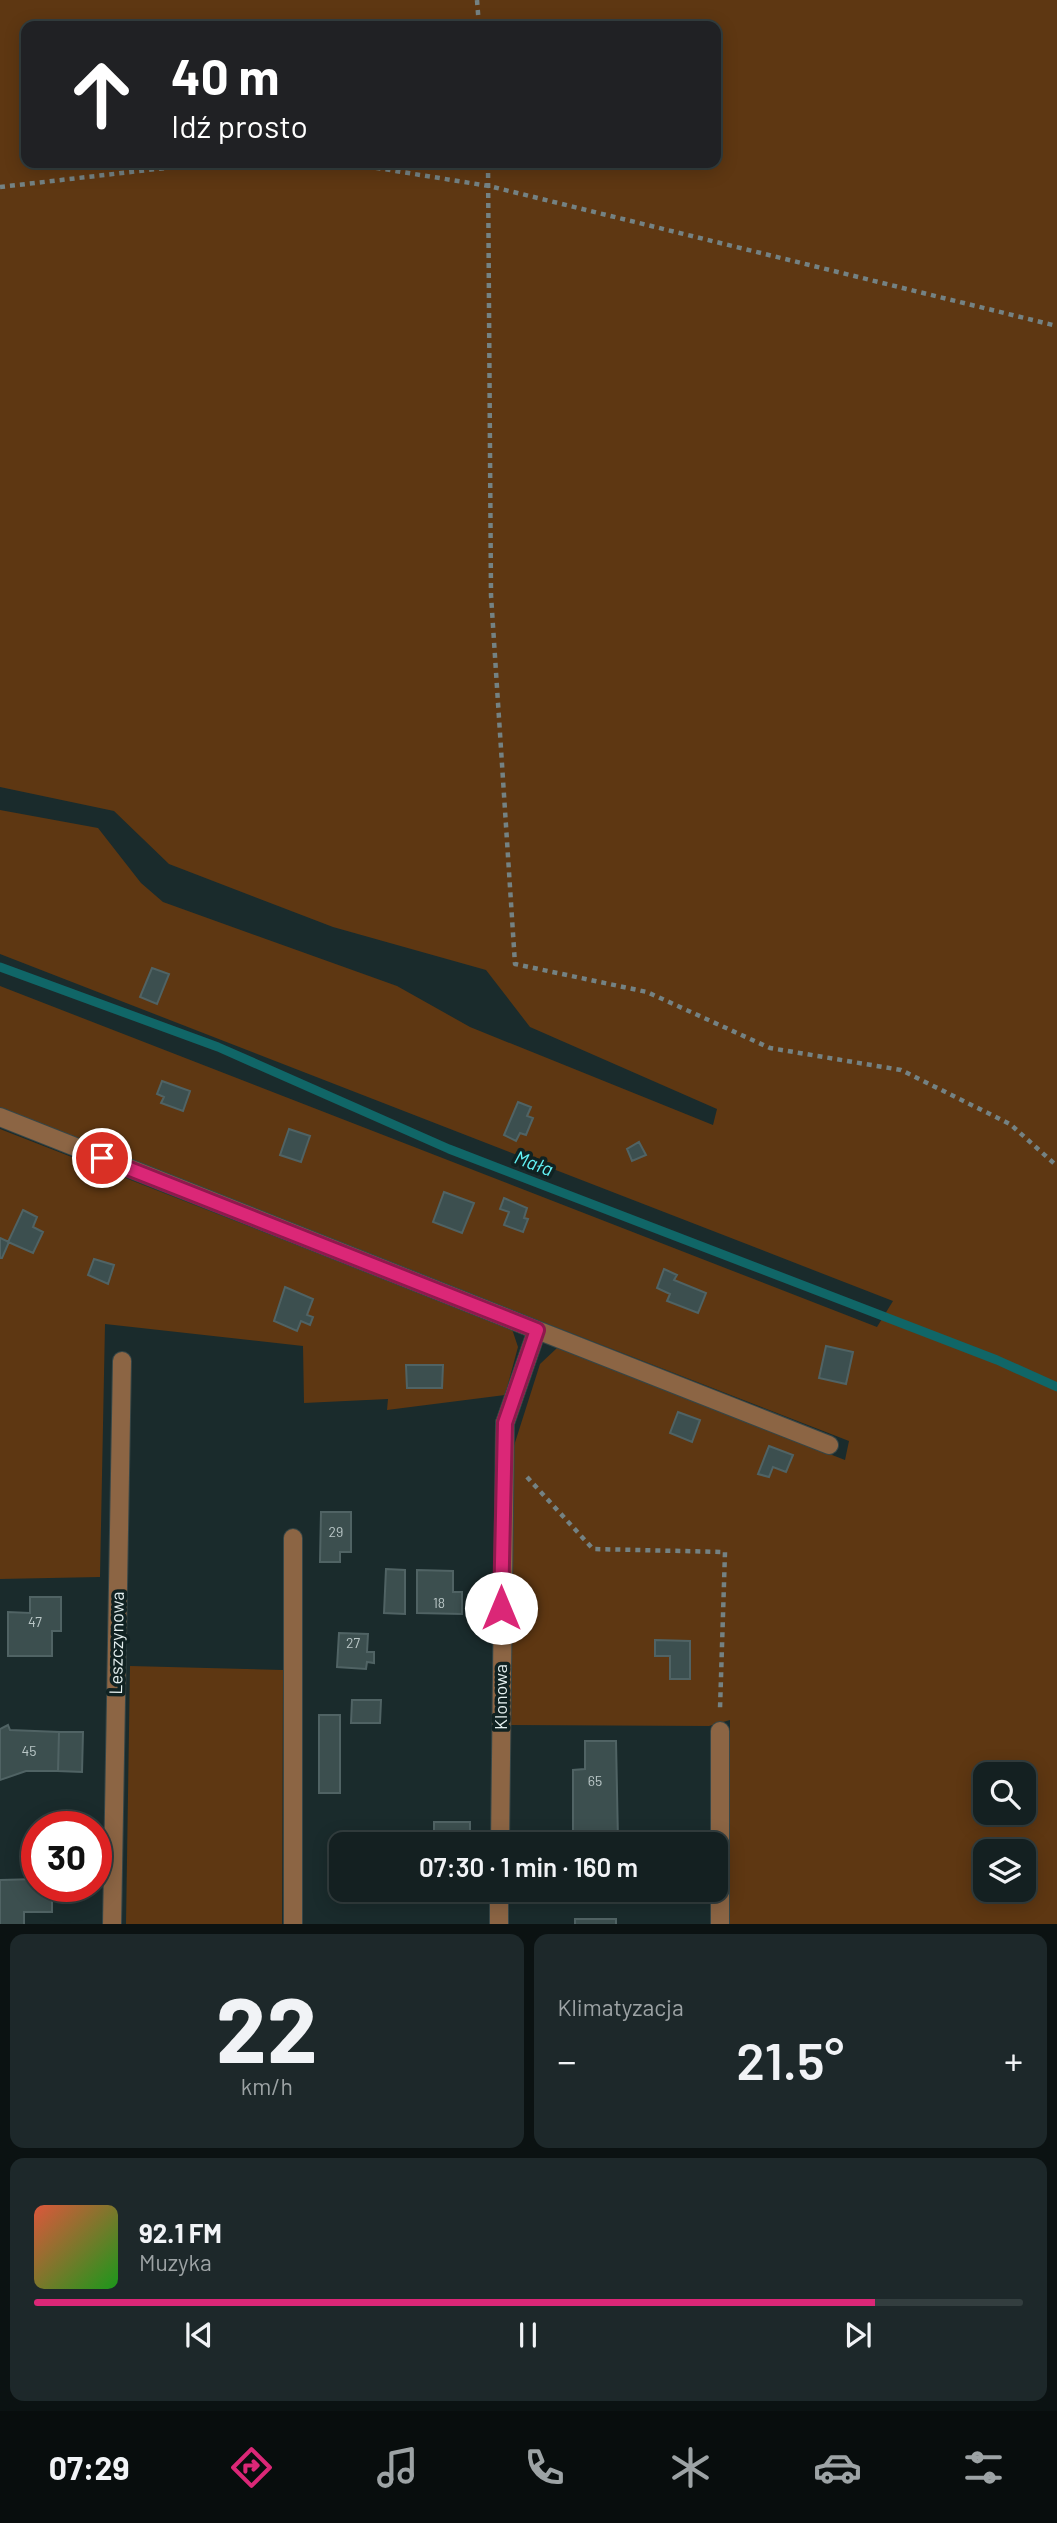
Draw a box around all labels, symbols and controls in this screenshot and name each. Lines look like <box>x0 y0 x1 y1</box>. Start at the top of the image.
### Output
text: 40 m <box>171 46 279 105</box>
icon: ahead <box>56 49 147 140</box>
text: Idź prosto <box>171 106 308 144</box>
pin <box>72 1128 132 1188</box>
icon: arrive <box>83 1139 121 1177</box>
water label: Mała <box>512 1145 557 1180</box>
house number: 29 <box>329 1523 343 1540</box>
position arrow <box>464 1571 538 1645</box>
street label: Leszczynowa <box>104 1591 128 1695</box>
house number: 18 <box>433 1594 445 1611</box>
house number: 47 <box>28 1613 42 1630</box>
house number: 27 <box>346 1634 360 1651</box>
street label: Klonowa <box>489 1664 511 1730</box>
house number: 45 <box>22 1742 36 1759</box>
map controls <box>973 1762 1036 1902</box>
button: search <box>973 1762 1036 1825</box>
house number: 65 <box>588 1772 602 1789</box>
speed limit sign: 30 <box>21 1811 112 1902</box>
button: layers <box>973 1839 1036 1902</box>
text: 07:30 · 1 min · 160 m <box>419 1851 638 1882</box>
text: 22 <box>216 1972 318 2081</box>
text: Klimatyzacja <box>558 1993 684 2021</box>
text: 21.5° <box>736 2028 844 2090</box>
text: − <box>558 2037 577 2083</box>
text: + <box>1004 2037 1023 2083</box>
text: km/h <box>241 2072 293 2100</box>
text: 92.1 FM <box>139 2217 222 2248</box>
text: Muzyka <box>139 2248 212 2276</box>
icon: previous <box>180 2316 218 2354</box>
icon: pause <box>509 2316 547 2354</box>
icon: next <box>839 2316 877 2354</box>
icon: directions <box>227 2443 276 2492</box>
icon: music <box>373 2443 422 2492</box>
icon: phone <box>520 2443 569 2492</box>
icon: climate <box>666 2443 715 2492</box>
icon: car <box>813 2443 862 2492</box>
icon: filters <box>959 2443 1008 2492</box>
text: 07:29 <box>49 2448 129 2486</box>

